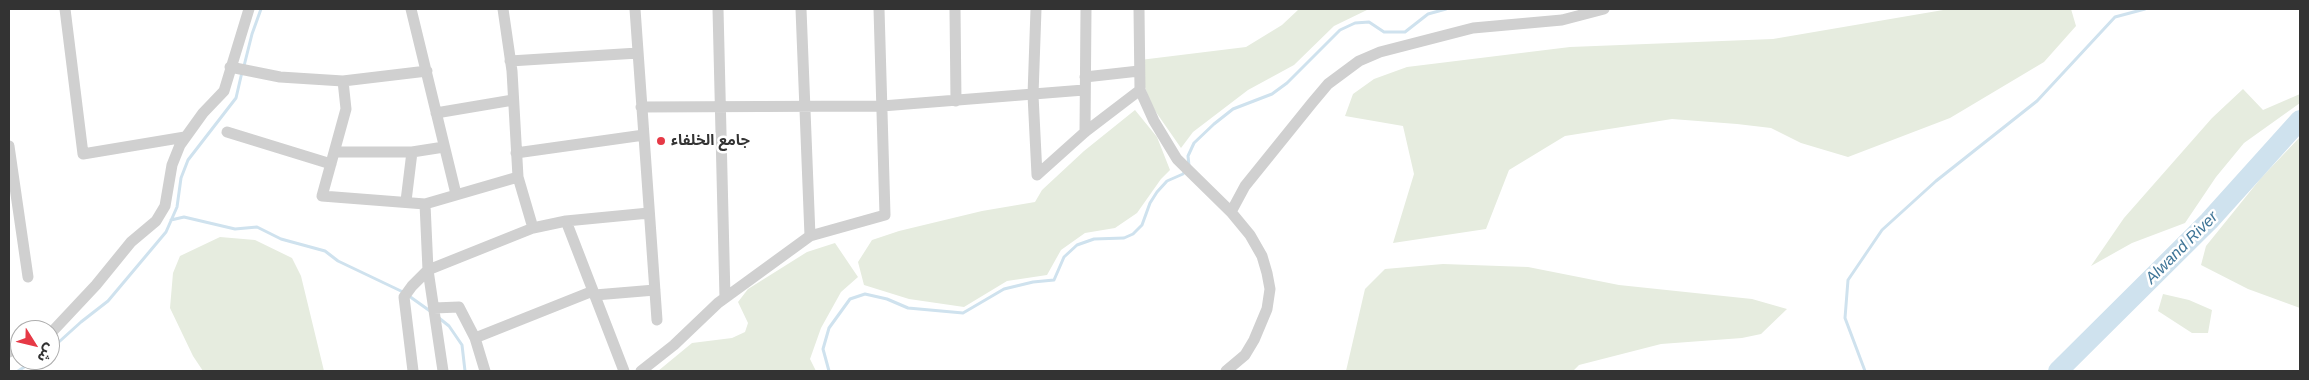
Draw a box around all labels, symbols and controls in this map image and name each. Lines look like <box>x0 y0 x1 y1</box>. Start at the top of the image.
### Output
place label: جامع الخلفاء <box>671 132 750 150</box>
marker: جامع الخلفاء <box>655 135 667 147</box>
water label: Alwand River <box>2142 208 2222 288</box>
north arrow <box>10 320 60 370</box>
text: ش <box>34 341 58 366</box>

